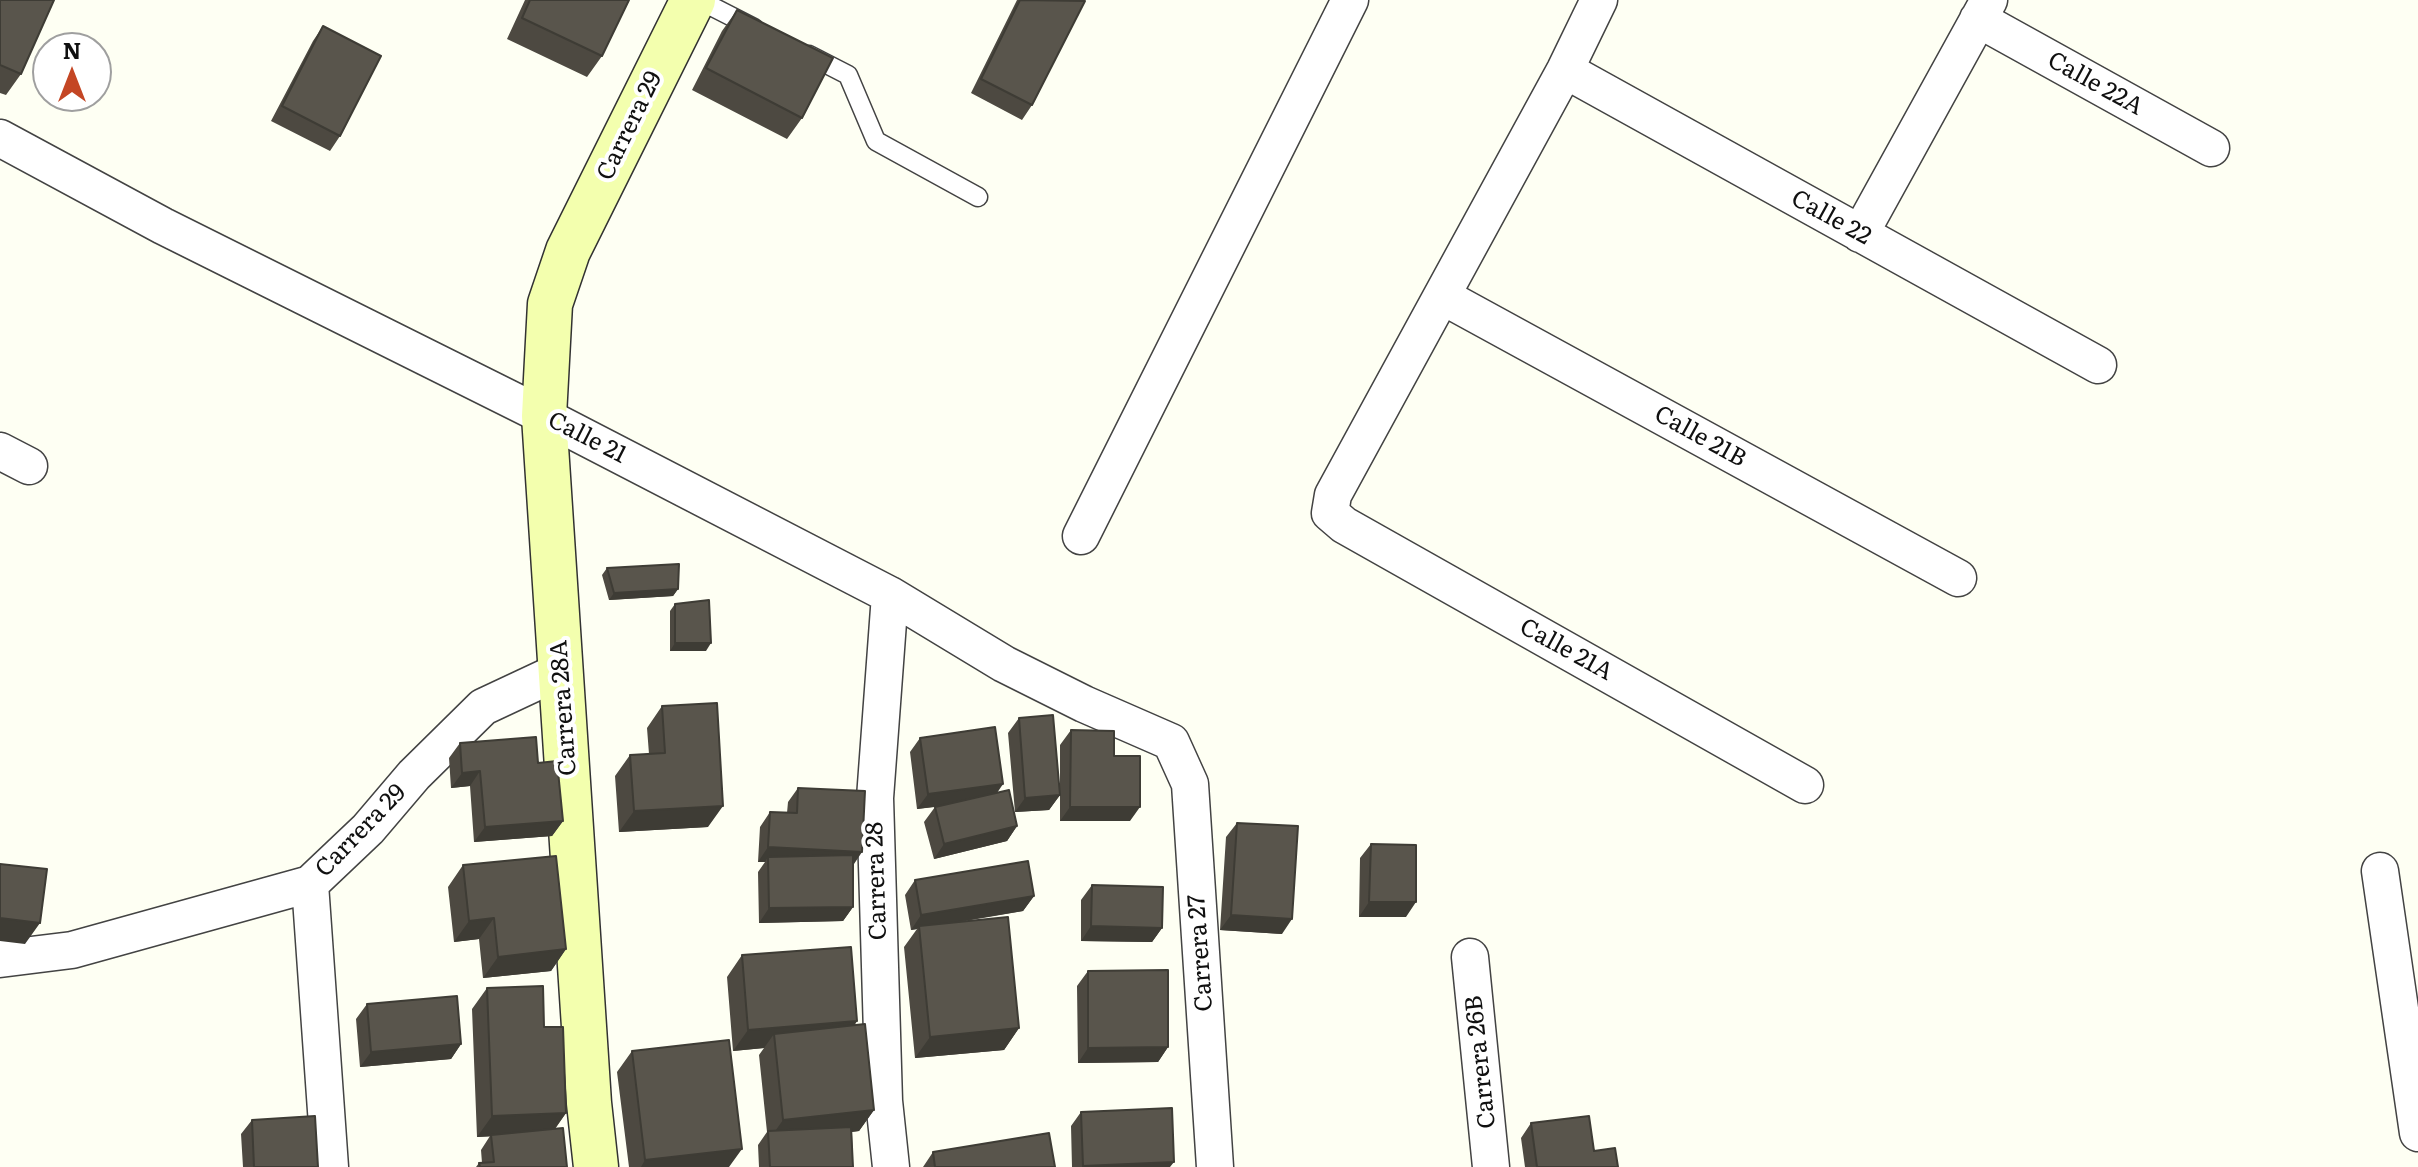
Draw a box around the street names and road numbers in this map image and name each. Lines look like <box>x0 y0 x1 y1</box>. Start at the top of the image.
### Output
street label: Calle 22A <box>2042 46 2148 122</box>
street label: Carrera 29 <box>591 67 669 185</box>
street label: Calle 22 <box>1786 184 1876 252</box>
street label: Calle 21B <box>1649 400 1751 474</box>
street label: Calle 21 <box>543 406 631 470</box>
street label: Calle 21A <box>1514 613 1618 687</box>
street label: Carrera 28A <box>545 639 583 777</box>
street label: Carrera 29 <box>310 779 412 883</box>
street label: Carrera 28 <box>861 821 893 941</box>
street label: Carrera 27 <box>1183 894 1219 1012</box>
street label: Carrera 26B <box>1460 994 1502 1130</box>

